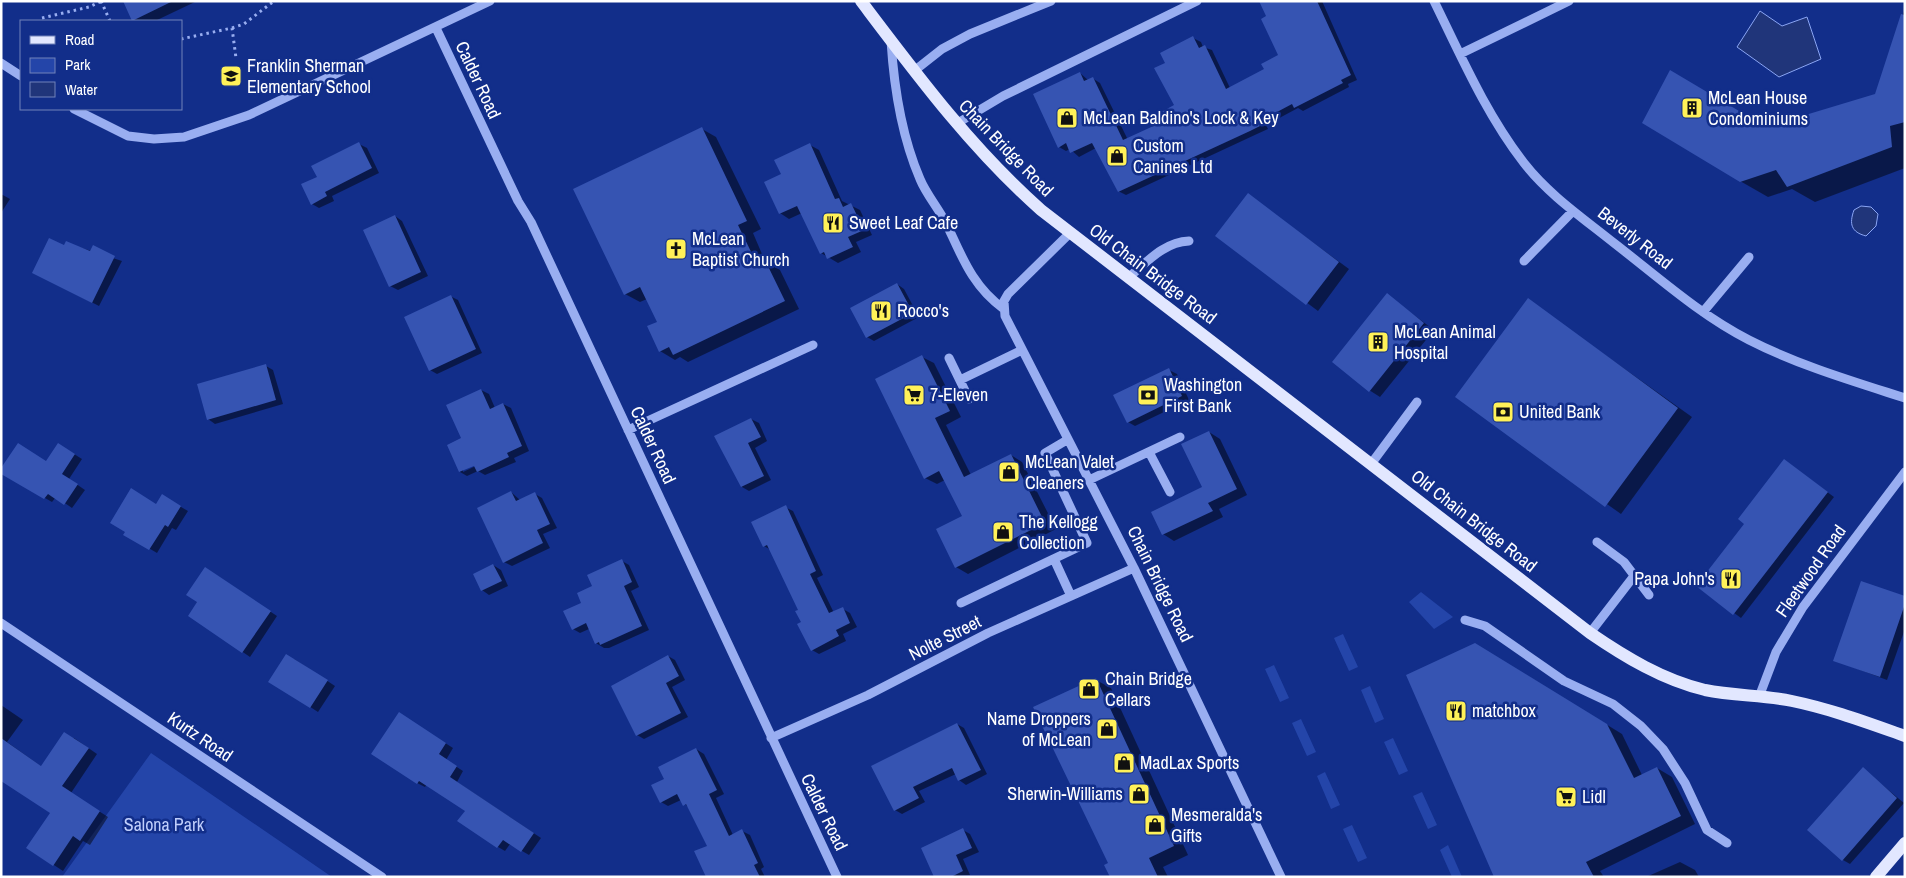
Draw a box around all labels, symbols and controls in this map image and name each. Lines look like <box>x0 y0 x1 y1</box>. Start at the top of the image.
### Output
legend <box>20 20 182 110</box>
text: Road <box>65 29 94 50</box>
street label: Calder Road <box>450 37 507 123</box>
place label: Franklin Sherman Elementary School <box>247 53 371 99</box>
text: Park <box>65 54 91 75</box>
school or university icon: Franklin Sherman Elementary School <box>219 64 243 88</box>
text: Water <box>65 79 97 100</box>
place label: McLean House Condominiums <box>1708 85 1808 131</box>
street label: Chain Bridge Road <box>953 94 1059 202</box>
building icon: McLean House Condominiums <box>1680 96 1704 120</box>
place label: McLean Baldino's Lock & Key <box>1083 105 1279 130</box>
shop icon: McLean Baldino's Lock & Key <box>1055 106 1079 130</box>
place label: Custom Canines Ltd <box>1133 133 1213 179</box>
shop icon: Custom Canines Ltd <box>1105 144 1129 168</box>
street label: Beverly Road <box>1593 200 1678 275</box>
place label: Sweet Leaf Cafe <box>849 210 958 235</box>
restaurant icon: Sweet Leaf Cafe <box>821 211 845 235</box>
street label: Old Chain Bridge Road <box>1085 217 1222 330</box>
place label: McLean Baptist Church <box>692 226 790 272</box>
church icon: McLean Baptist Church <box>664 237 688 261</box>
place label: Rocco's <box>897 298 949 323</box>
restaurant icon: Rocco's <box>869 299 893 323</box>
place label: McLean Animal Hospital <box>1394 319 1496 365</box>
building icon: McLean Animal Hospital <box>1366 330 1390 354</box>
place label: Washington First Bank <box>1164 372 1242 418</box>
place label: 7-Eleven <box>930 382 988 407</box>
supermarket icon: 7-Eleven <box>902 383 926 407</box>
bank icon: Washington First Bank <box>1136 383 1160 407</box>
place label: United Bank <box>1519 399 1601 424</box>
bank icon: United Bank <box>1491 400 1515 424</box>
street label: Calder Road <box>625 402 682 488</box>
place label: McLean Valet Cleaners <box>1025 449 1114 495</box>
shop icon: McLean Valet Cleaners <box>997 460 1021 484</box>
street label: Old Chain Bridge Road <box>1406 464 1542 578</box>
place label: The Kellogg Collection <box>1019 509 1099 555</box>
shop icon: The Kellogg Collection <box>991 520 1015 544</box>
street label: Fleetwood Road <box>1770 520 1852 622</box>
street label: Chain Bridge Road <box>1122 522 1199 646</box>
place label: Papa John's <box>1634 566 1715 591</box>
restaurant icon: Papa John's <box>1719 567 1743 591</box>
street label: Nolte Street <box>904 609 985 666</box>
place label: Chain Bridge Cellars <box>1105 666 1192 712</box>
shop icon: Chain Bridge Cellars <box>1077 677 1101 701</box>
place label: matchbox <box>1472 698 1537 723</box>
restaurant icon: matchbox <box>1444 699 1468 723</box>
street label: Kurtz Road <box>163 706 238 768</box>
place label: Name Droppers of McLean <box>987 706 1091 752</box>
shop icon: Name Droppers of McLean <box>1095 717 1119 741</box>
place label: MadLax Sports <box>1140 750 1239 775</box>
shop icon: MadLax Sports <box>1112 751 1136 775</box>
street label: Calder Road <box>795 769 854 854</box>
place label: Sherwin-Williams <box>1007 781 1123 806</box>
shop icon: Sherwin-Williams <box>1127 782 1151 806</box>
place label: Lidl <box>1582 784 1606 809</box>
supermarket icon: Lidl <box>1554 785 1578 809</box>
place label: Mesmeralda's Gifts <box>1171 802 1262 848</box>
park label: Salona Park <box>124 812 205 837</box>
shop icon: Mesmeralda's Gifts <box>1143 813 1167 837</box>

